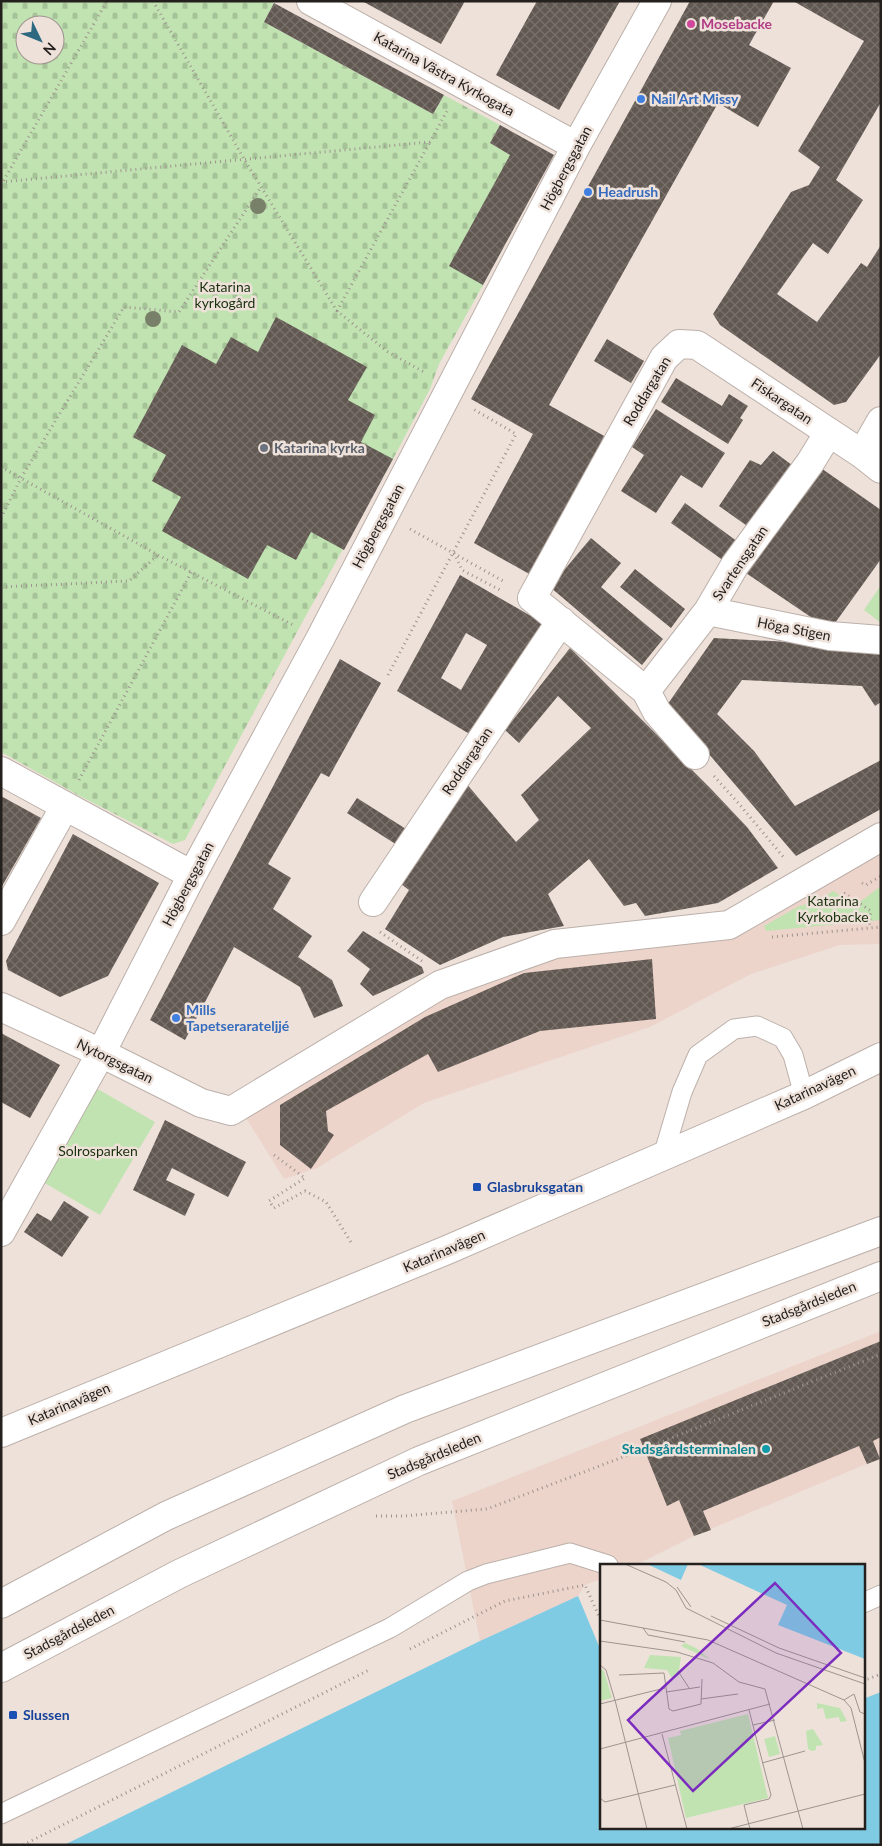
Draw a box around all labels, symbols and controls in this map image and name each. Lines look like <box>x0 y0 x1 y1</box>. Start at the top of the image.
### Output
north arrow <box>15 15 65 65</box>
place label: Mosebacke <box>701 15 773 32</box>
marker: Mosebacke <box>685 18 697 30</box>
street label: Katarina Västra Kyrkogata <box>371 28 518 119</box>
text: N <box>40 39 60 59</box>
place label: Nail Art Missy <box>651 90 739 107</box>
marker: Nail Art Missy <box>635 93 647 105</box>
street label: Högbergsgatan <box>536 123 595 213</box>
place label: Headrush <box>598 183 658 200</box>
marker: Headrush <box>582 186 594 198</box>
park label: Katarina kyrkogård <box>195 278 255 311</box>
street label: Roddargatan <box>619 353 674 428</box>
street label: Fiskargatan <box>748 374 816 427</box>
place label: Katarina kyrka <box>274 439 365 456</box>
marker: Katarina kyrka <box>258 442 270 454</box>
street label: Högbergsgatan <box>348 481 407 571</box>
street label: Svartensgatan <box>708 522 771 603</box>
street label: Höga Stigen <box>756 613 832 644</box>
street label: Roddargatan <box>438 724 495 798</box>
street label: Högbergsgatan <box>158 839 217 929</box>
park label: Katarina Kyrkobacke <box>797 892 869 925</box>
place label: Mills Tapetserarateljjé <box>186 1001 290 1034</box>
marker: Mills Tapetserarateljjé <box>170 1012 182 1024</box>
street label: Nytorgsgatan <box>74 1035 156 1086</box>
street label: Katarinavägen <box>772 1061 858 1114</box>
park label: Solrosparken <box>58 1142 138 1159</box>
place label: Glasbruksgatan <box>487 1178 583 1195</box>
marker: Glasbruksgatan <box>471 1181 483 1193</box>
street label: Katarinavägen <box>400 1226 487 1275</box>
street label: Stadsgårdsleden <box>759 1277 858 1330</box>
street label: Katarinavägen <box>25 1379 112 1428</box>
street label: Stadsgårdsleden <box>385 1428 483 1483</box>
place label: Stadsgårdsterminalen <box>622 1440 756 1457</box>
marker: Stadsgårdsterminalen <box>760 1443 772 1455</box>
inset map <box>600 1564 864 1828</box>
street label: Stadsgårdsleden <box>21 1601 117 1662</box>
place label: Slussen <box>23 1706 70 1723</box>
marker: Slussen <box>7 1709 19 1721</box>

